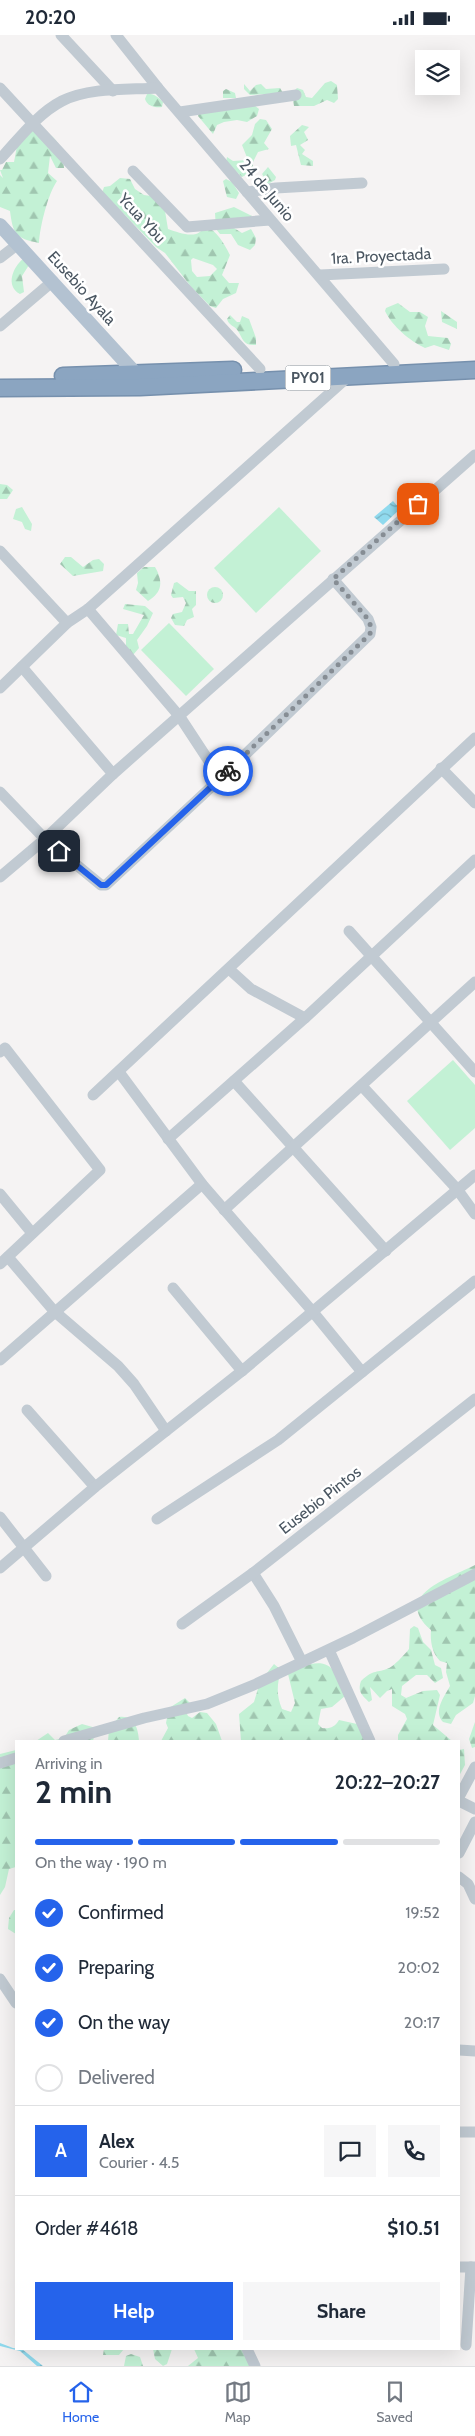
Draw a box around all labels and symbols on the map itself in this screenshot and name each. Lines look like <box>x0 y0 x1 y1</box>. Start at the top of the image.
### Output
street label: 24 de Junio <box>236 155 299 225</box>
street label: Ycua Ybu <box>114 188 170 247</box>
street label: 1ra. Proyectada <box>330 244 432 268</box>
street label: Eusebio Ayala <box>44 247 120 329</box>
road number: PY01 <box>286 365 330 391</box>
pin <box>397 483 439 525</box>
courier <box>203 746 253 796</box>
pin <box>38 830 80 872</box>
street label: Eusebio Pintos <box>275 1462 365 1538</box>

